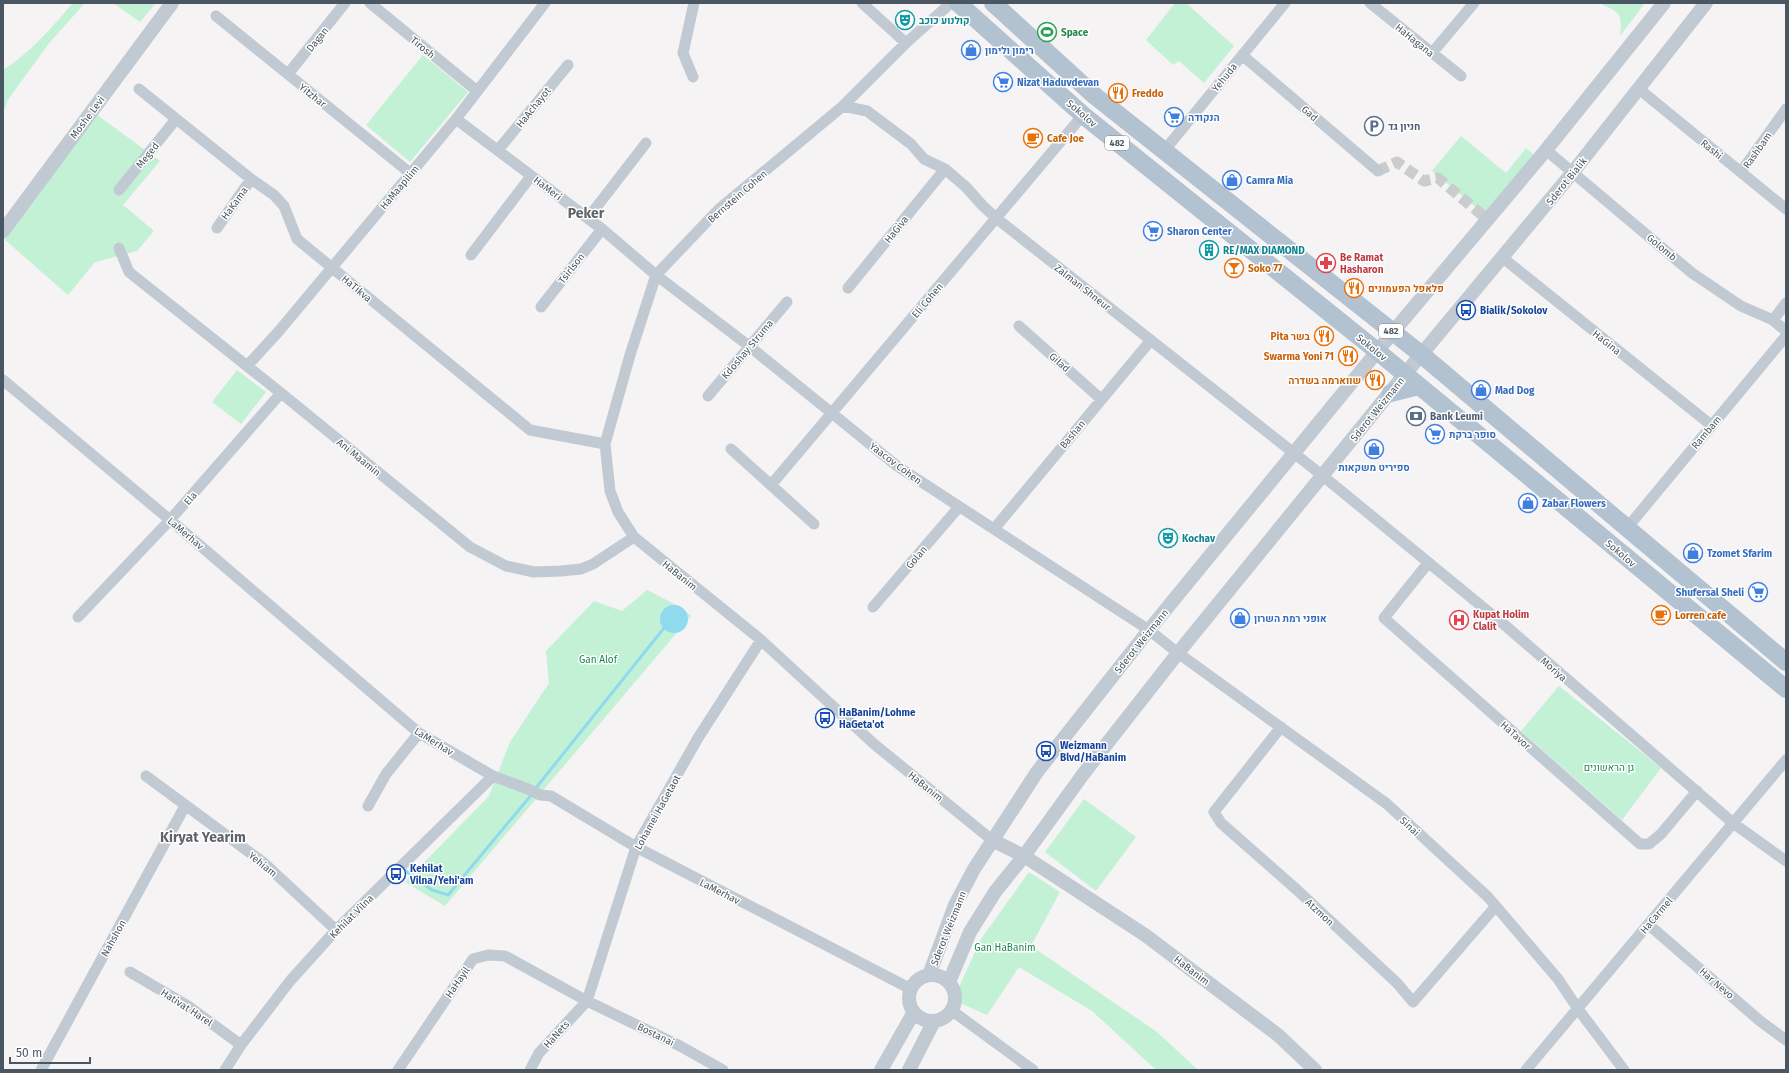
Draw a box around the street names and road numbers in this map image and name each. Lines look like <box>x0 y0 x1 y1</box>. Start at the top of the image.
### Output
street label: HaHagana <box>1393 22 1436 60</box>
street label: Dagan <box>304 25 331 54</box>
street label: Tirosh <box>408 34 437 61</box>
street label: Yehuda <box>1210 61 1240 94</box>
street label: Yitzhar <box>296 81 328 110</box>
street label: HaAchayot <box>514 85 554 130</box>
street label: Moshe Levi <box>68 94 108 141</box>
street label: Sokolov <box>1064 98 1099 130</box>
street label: Gad <box>1299 103 1320 124</box>
street label: Rashbam <box>1741 130 1775 171</box>
road number: 482 <box>1105 136 1129 150</box>
street label: Rashi <box>1698 137 1725 162</box>
street label: Meged <box>134 140 162 171</box>
street label: Sderot Bialik <box>1544 155 1590 208</box>
street label: HaMaapilim <box>378 163 422 212</box>
street label: Bernstein Cohen <box>706 168 770 226</box>
street label: HaMeri <box>531 174 564 203</box>
street label: HaKama <box>219 185 251 222</box>
street label: HaGiva <box>882 214 911 246</box>
street label: Golomb <box>1644 232 1679 264</box>
street label: Tsirlson <box>556 251 587 286</box>
street label: Zalman Shneur <box>1052 262 1113 314</box>
street label: HaTikva <box>339 273 374 305</box>
street label: Eli Cohen <box>910 281 946 321</box>
street label: Kdoshay Struma <box>719 318 776 382</box>
road number: 482 <box>1379 324 1403 338</box>
street label: HaGina <box>1590 328 1623 358</box>
street label: Sokolov <box>1354 332 1389 364</box>
street label: Gilad <box>1047 350 1072 375</box>
street label: Sderot Weizmann <box>1348 375 1407 444</box>
street label: Rambam <box>1689 414 1724 452</box>
street label: Bashan <box>1057 418 1088 451</box>
street label: Ani Maamin <box>334 436 383 479</box>
street label: Yaacov Cohen <box>867 440 924 487</box>
street label: Ela <box>182 490 200 508</box>
street label: LaMerhav <box>165 515 206 552</box>
street label: Sokolov <box>1603 538 1638 570</box>
street label: Golan <box>904 544 930 572</box>
street label: HaBanim <box>660 558 699 593</box>
street label: Sderot Weizmann <box>1112 607 1171 676</box>
street label: Moriya <box>1538 655 1569 684</box>
street label: HaTavor <box>1498 719 1533 753</box>
street label: LaMerhav <box>412 725 455 758</box>
street label: HaBanim <box>906 769 945 804</box>
street label: Lohamei HaGetaot <box>632 773 684 852</box>
street label: Sinai <box>1397 815 1422 839</box>
street label: Yehiam <box>246 850 279 880</box>
street label: LaMerhav <box>697 877 742 907</box>
street label: Sderot Weizmann <box>929 889 969 967</box>
street label: Kehilat Vilna <box>327 892 376 941</box>
street label: HaCarmel <box>1638 895 1676 936</box>
street label: Atzmon <box>1303 897 1336 929</box>
street label: Nahshon <box>99 918 129 959</box>
street label: HaBanim <box>1171 954 1211 988</box>
street label: HaHayil <box>443 965 473 1000</box>
street label: Har Nevo <box>1697 966 1736 1002</box>
street label: Hativat Harel <box>158 987 215 1029</box>
street label: HaNets <box>541 1018 572 1051</box>
street label: Bostanai <box>635 1021 676 1049</box>

